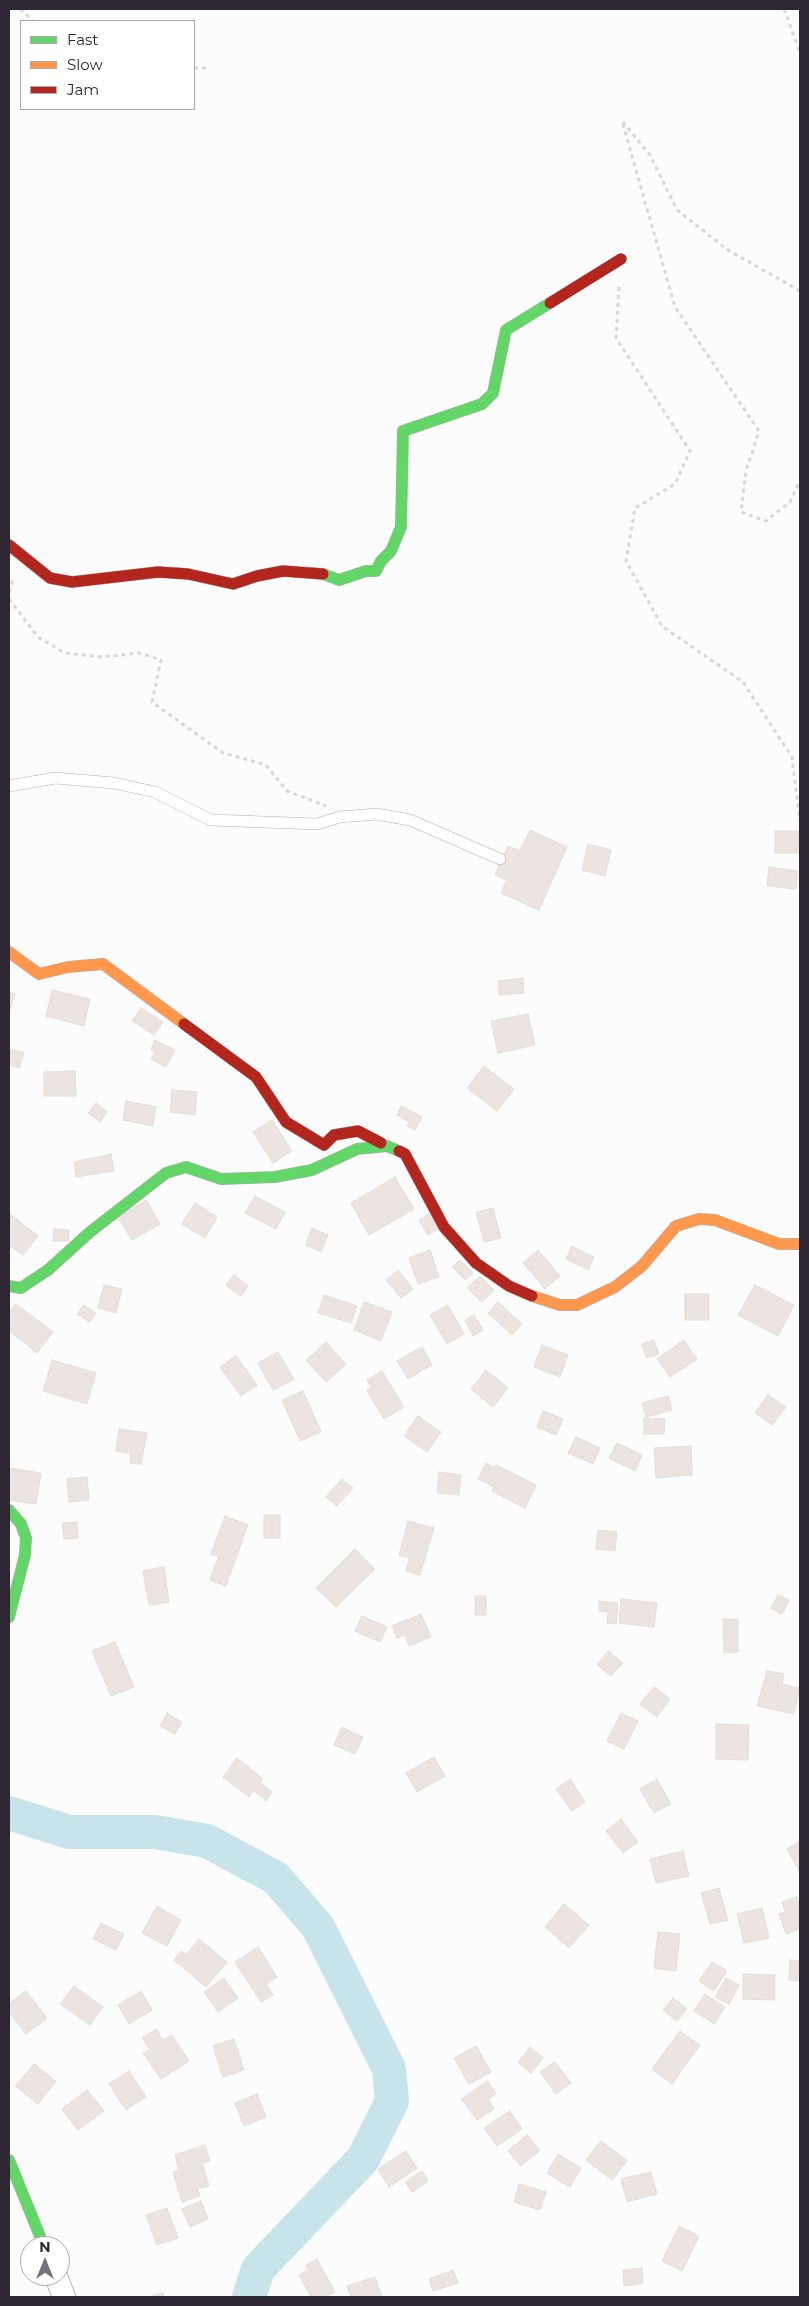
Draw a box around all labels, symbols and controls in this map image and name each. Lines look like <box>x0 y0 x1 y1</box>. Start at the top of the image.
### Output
legend <box>20 20 195 110</box>
text: Fast <box>67 30 98 49</box>
text: Slow <box>67 55 103 74</box>
text: Jam <box>67 80 99 99</box>
north arrow <box>20 2236 70 2286</box>
text: N <box>39 2238 51 2256</box>

